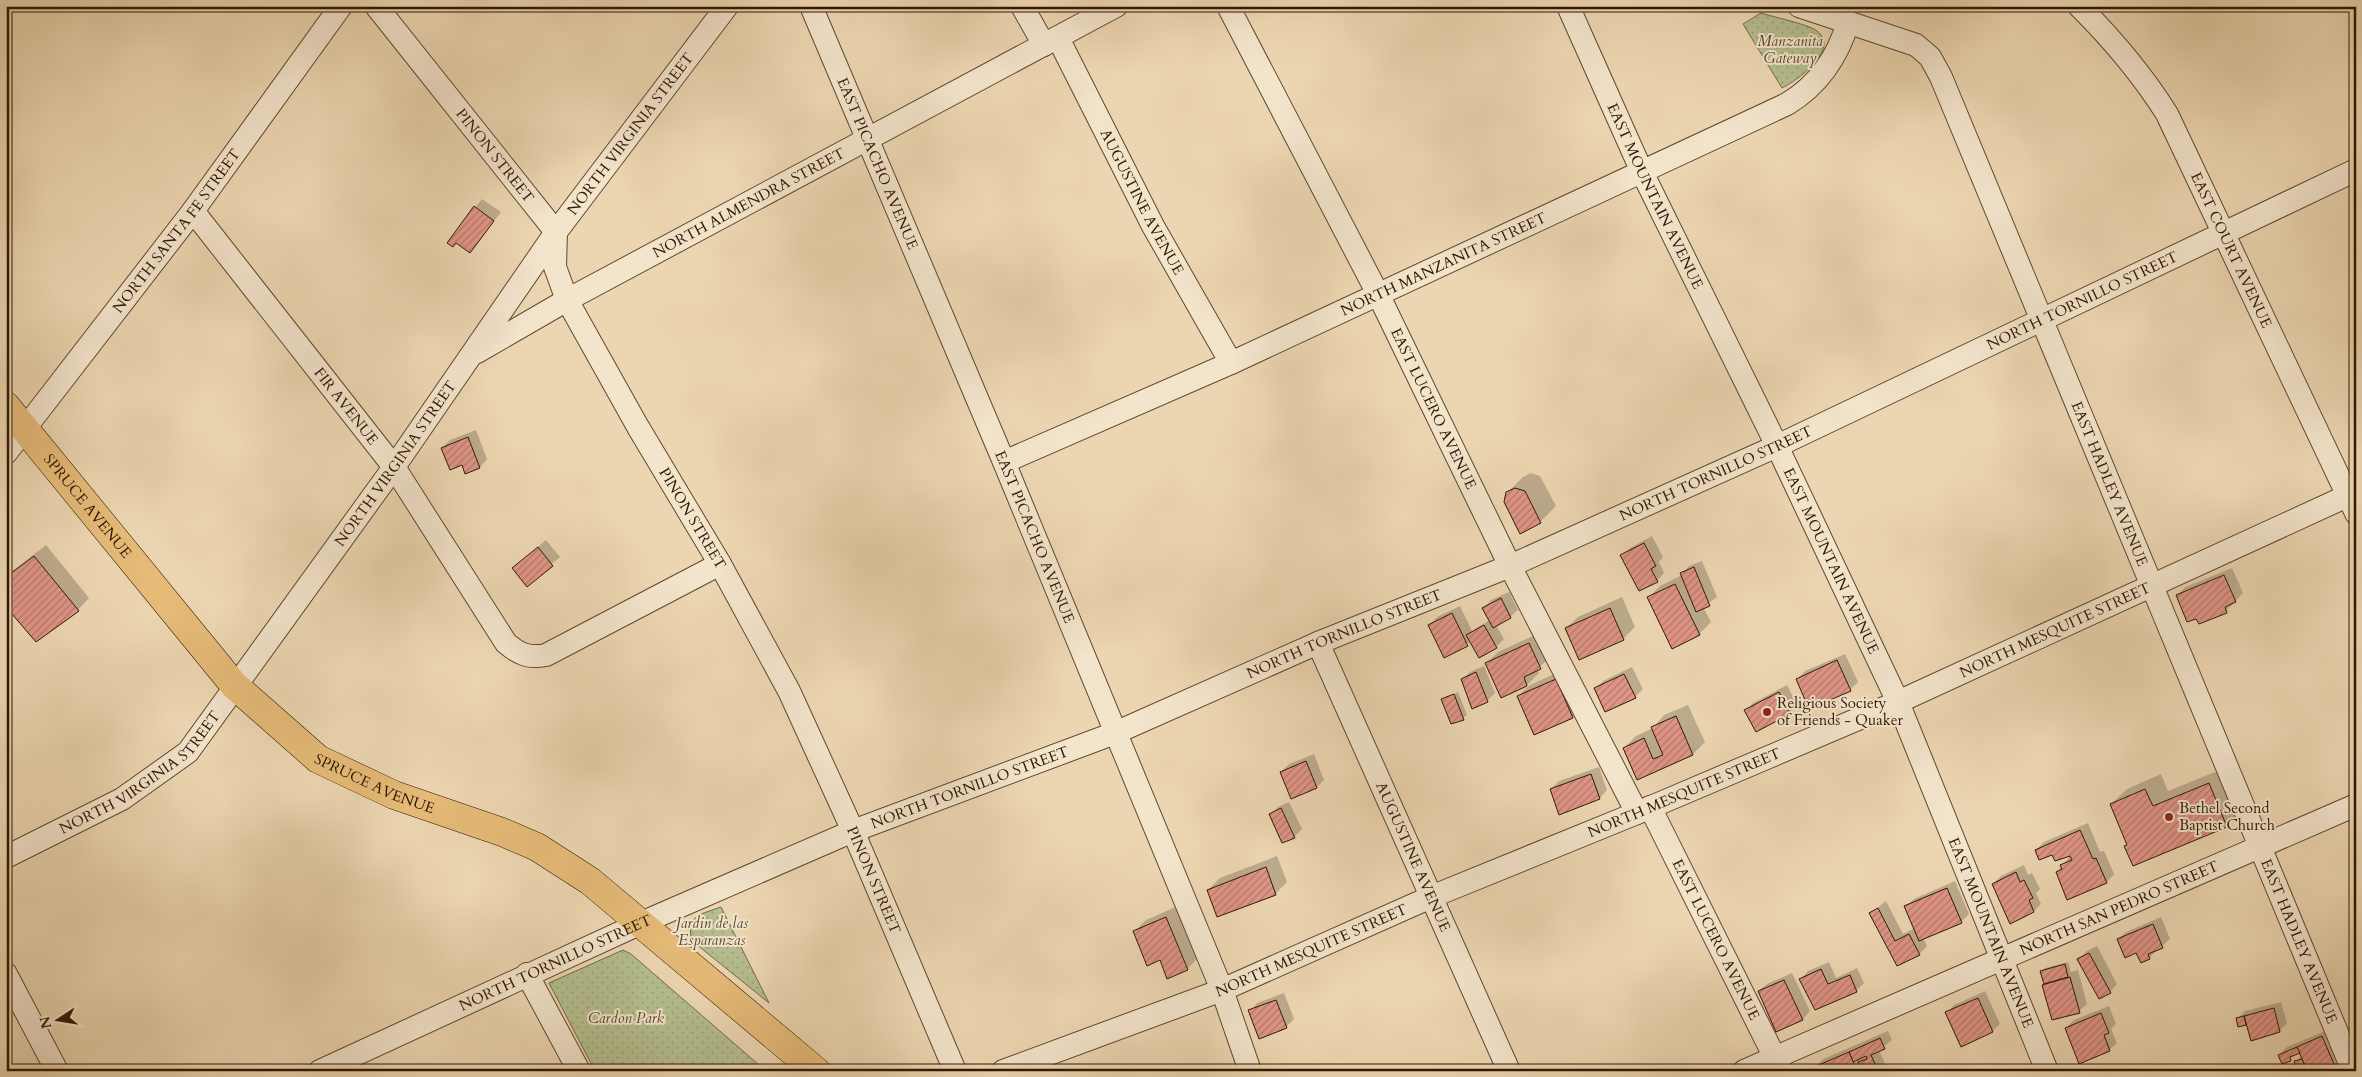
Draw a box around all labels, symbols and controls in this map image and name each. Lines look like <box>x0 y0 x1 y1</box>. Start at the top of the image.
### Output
park label: Manzanita Gateway <box>1757 31 1823 68</box>
street label: NORTH VIRGINIA STREET <box>562 49 698 219</box>
street label: EAST PICACHO AVENUE <box>832 74 923 253</box>
street label: EAST MOUNTAIN AVENUE <box>1603 100 1708 292</box>
street label: PINON STREET <box>451 104 539 207</box>
street label: AUGUSTINE AVENUE <box>1096 125 1189 278</box>
street label: NORTH ALMENDRA STREET <box>649 143 848 262</box>
street label: NORTH SANTA FE STREET <box>108 145 245 317</box>
street label: EAST COURT AVENUE <box>2186 169 2277 331</box>
street label: NORTH MANZANITA STREET <box>1337 208 1550 321</box>
street label: NORTH TORNILLO STREET <box>1983 246 2181 355</box>
street label: EAST LUCERO AVENUE <box>1386 324 1481 493</box>
street label: FIR AVENUE <box>309 363 383 449</box>
street label: NORTH VIRGINIA STREET <box>330 377 461 550</box>
street label: EAST HADLEY AVENUE <box>2067 398 2153 569</box>
street label: NORTH TORNILLO STREET <box>1616 421 1816 526</box>
street label: EAST PICACHO AVENUE <box>990 447 1079 626</box>
street label: SPRUCE AVENUE <box>39 450 136 562</box>
street label: PINON STREET <box>655 464 731 573</box>
street label: EAST MOUNTAIN AVENUE <box>1779 464 1884 657</box>
street label: NORTH MESQUITE STREET <box>1956 578 2154 682</box>
street label: NORTH TORNILLO STREET <box>1243 584 1445 683</box>
place label: Religious Society of Friends - Quaker <box>1777 693 1904 730</box>
marker: Religious Society of Friends - Quaker <box>1761 706 1773 718</box>
street label: NORTH VIRGINIA STREET <box>56 707 225 839</box>
street label: NORTH TORNILLO STREET <box>868 741 1071 834</box>
street label: NORTH MESQUITE STREET <box>1584 743 1784 842</box>
street label: SPRUCE AVENUE <box>311 749 437 818</box>
street label: AUGUSTINE AVENUE <box>1371 779 1456 935</box>
place label: Bethel Second Baptist Church <box>2179 798 2276 835</box>
marker: Bethel Second Baptist Church <box>2163 811 2175 823</box>
street label: PINON STREET <box>842 823 906 937</box>
street label: EAST MOUNTAIN AVENUE <box>1944 834 2038 1031</box>
street label: EAST LUCERO AVENUE <box>1668 856 1764 1023</box>
street label: NORTH SAN PEDRO STREET <box>2017 856 2222 960</box>
street label: EAST HADLEY AVENUE <box>2256 856 2342 1027</box>
street label: NORTH MESQUITE STREET <box>1213 899 1410 1002</box>
street label: NORTH TORNILLO STREET <box>456 910 655 1016</box>
park label: Jardin de las Esparanzas <box>672 913 748 950</box>
north arrow <box>32 994 82 1044</box>
park label: Cardon Park <box>588 1008 665 1028</box>
text: N <box>35 1015 56 1031</box>

